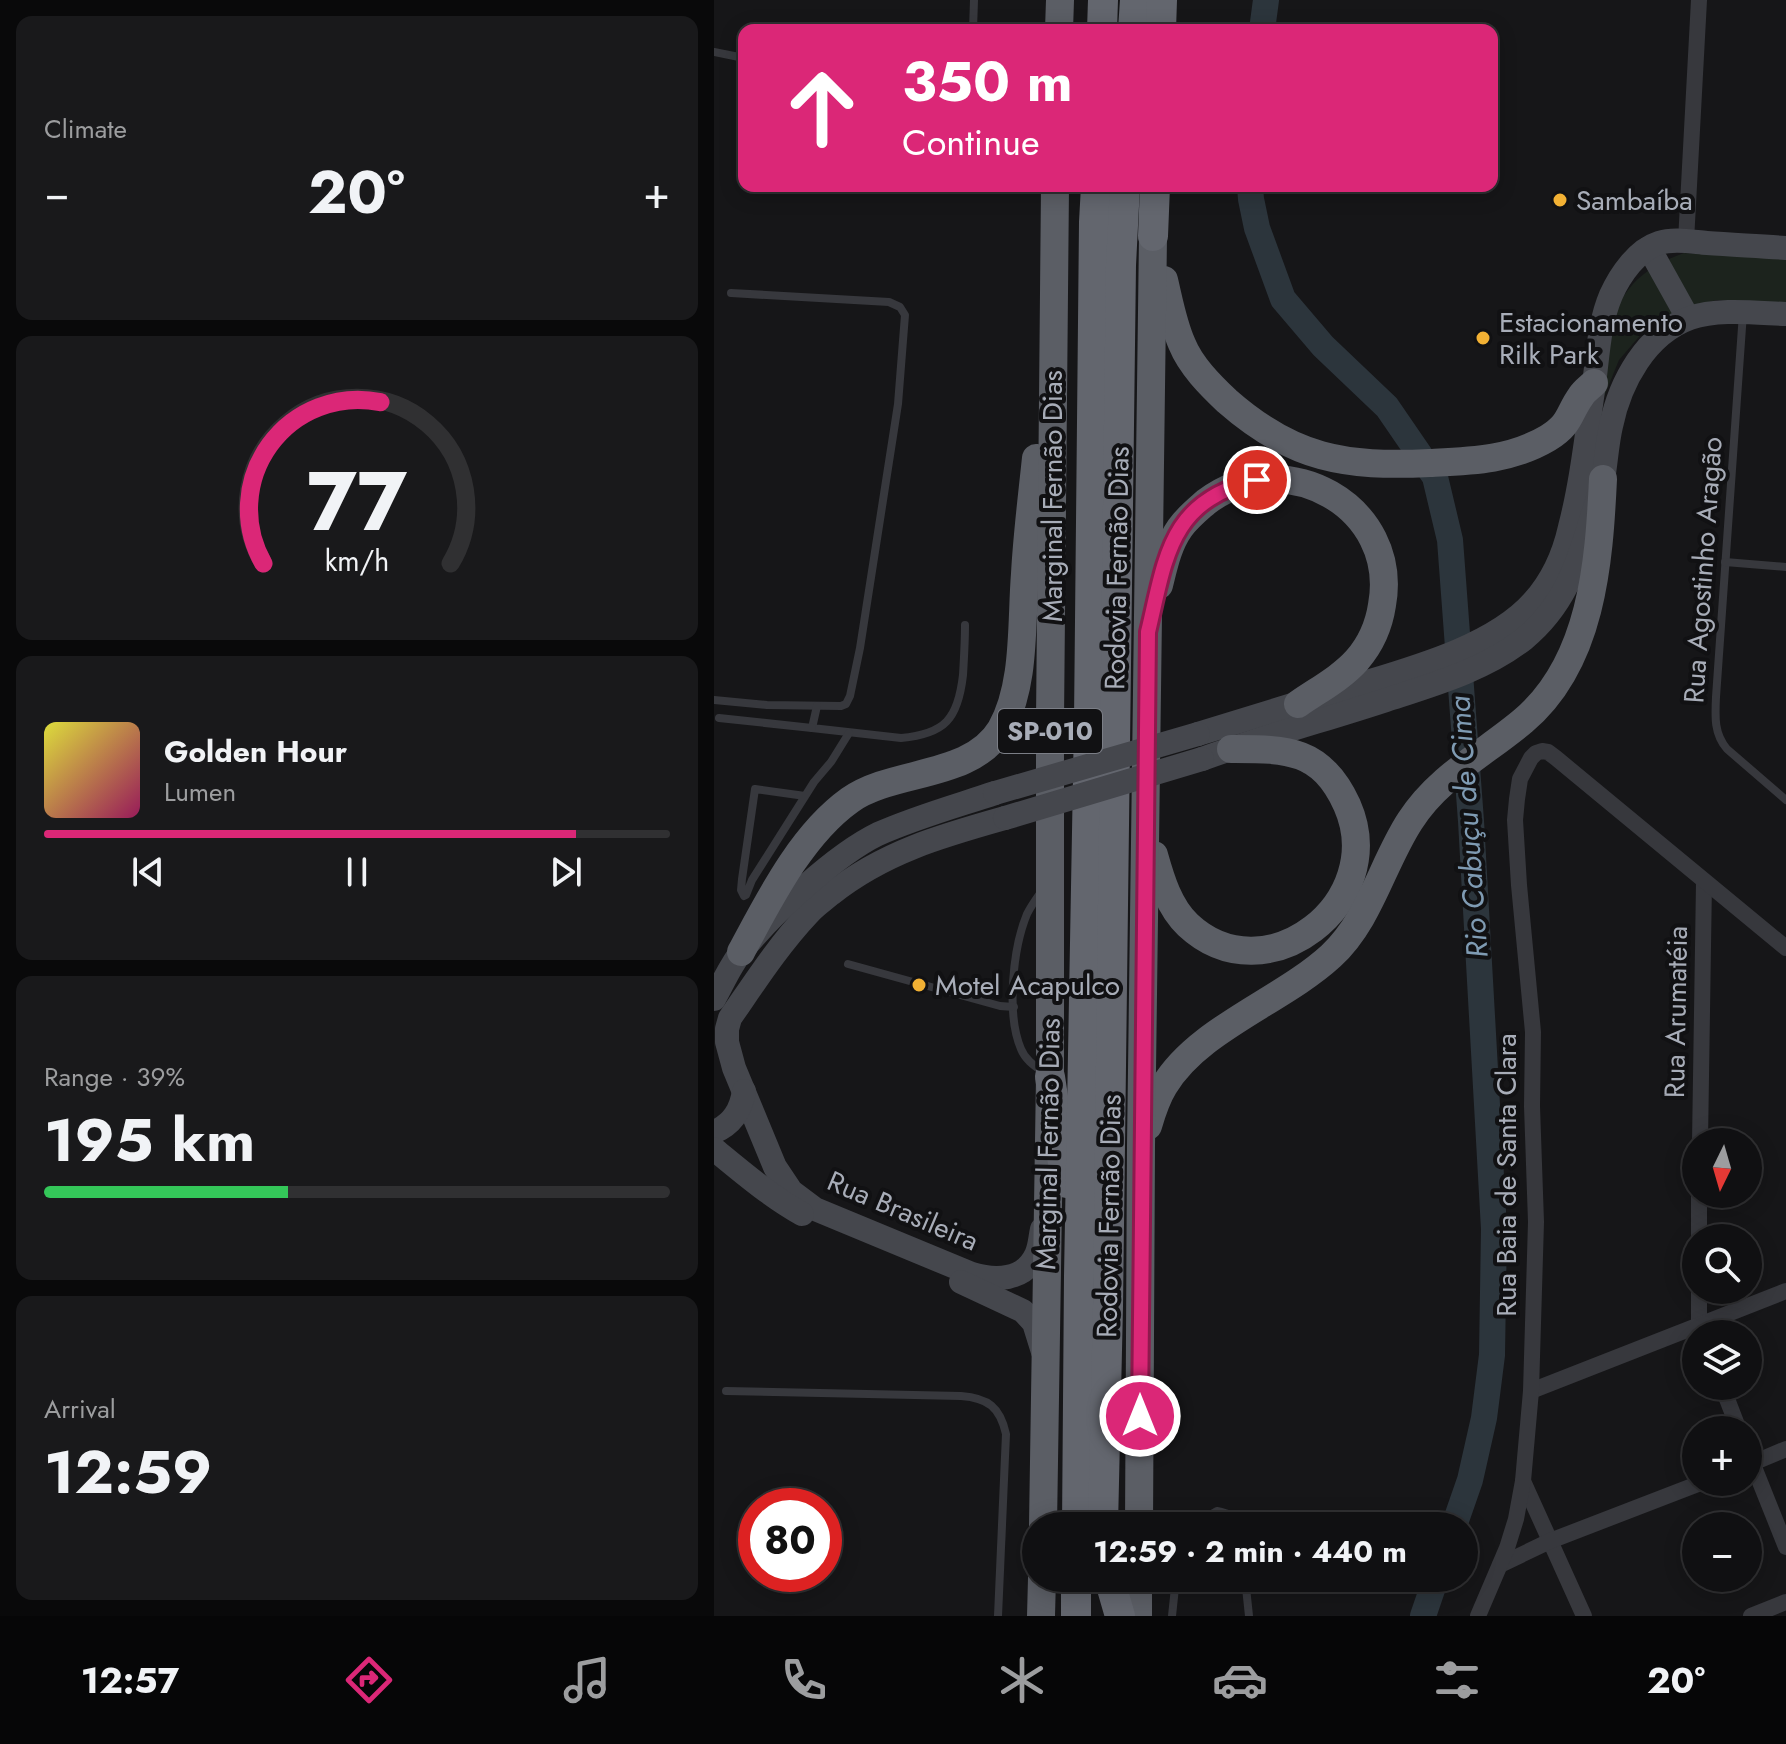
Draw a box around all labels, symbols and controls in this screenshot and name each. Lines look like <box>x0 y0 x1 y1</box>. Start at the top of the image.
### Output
text: 350 m <box>902 41 1073 122</box>
icon: ahead <box>770 56 874 160</box>
text: Climate <box>44 110 127 148</box>
text: Continue <box>902 116 1040 168</box>
text: 20° <box>308 149 405 236</box>
text: − <box>44 161 70 225</box>
text: + <box>643 161 670 225</box>
place label: Sambaíba <box>1576 180 1693 221</box>
marker: Sambaíba <box>1551 191 1569 209</box>
place label: Estacionamento Rilk Park <box>1499 302 1683 375</box>
marker: Estacionamento Rilk Park <box>1474 329 1492 347</box>
street label: Marginal Fernão Dias <box>1032 370 1073 622</box>
street label: Rua Agostinho Aragão <box>1673 436 1733 704</box>
text: 77 <box>307 441 407 561</box>
street label: Rodovia Fernão Dias <box>1094 446 1140 690</box>
pin <box>1223 446 1291 514</box>
icon: arrive <box>1235 458 1279 502</box>
text: km/h <box>325 540 389 582</box>
water label: Rio Cabuçu de Cima <box>1437 694 1499 960</box>
road number: SP-010 <box>998 709 1102 753</box>
text: Golden Hour <box>164 730 347 773</box>
text: Lumen <box>164 773 236 811</box>
icon: previous <box>126 850 170 894</box>
icon: pause <box>335 850 379 894</box>
icon: next <box>544 850 588 894</box>
street label: Rua Arumatéia <box>1654 926 1698 1098</box>
place label: Motel Acapulco <box>935 965 1120 1006</box>
marker: Motel Acapulco <box>910 976 928 994</box>
street label: Marginal Fernão Dias <box>1025 1018 1071 1270</box>
street label: Rua Baia de Santa Clara <box>1486 1033 1527 1317</box>
text: Range · 39% <box>44 1058 185 1096</box>
street label: Rodovia Fernão Dias <box>1086 1094 1132 1338</box>
text: 195 km <box>44 1097 255 1184</box>
north arrow <box>1682 1128 1762 1208</box>
map controls <box>1682 1128 1762 1592</box>
street label: Rua Brasileira <box>821 1161 985 1261</box>
button: search <box>1682 1224 1762 1304</box>
button: layers <box>1682 1320 1762 1400</box>
position arrow <box>1098 1374 1182 1458</box>
text: Arrival <box>44 1390 116 1428</box>
button: + <box>1682 1416 1762 1496</box>
text: 12:59 <box>44 1429 212 1516</box>
speed limit sign: 80 <box>738 1488 842 1592</box>
button: − <box>1682 1512 1762 1592</box>
text: 12:59 · 2 min · 440 m <box>1093 1530 1407 1573</box>
icon: directions <box>341 1652 397 1708</box>
icon: music <box>559 1652 615 1708</box>
icon: phone <box>776 1652 832 1708</box>
icon: climate <box>994 1652 1050 1708</box>
icon: car <box>1212 1652 1268 1708</box>
icon: filters <box>1429 1652 1485 1708</box>
text: 12:57 <box>81 1654 179 1706</box>
text: 20° <box>1647 1654 1705 1706</box>

